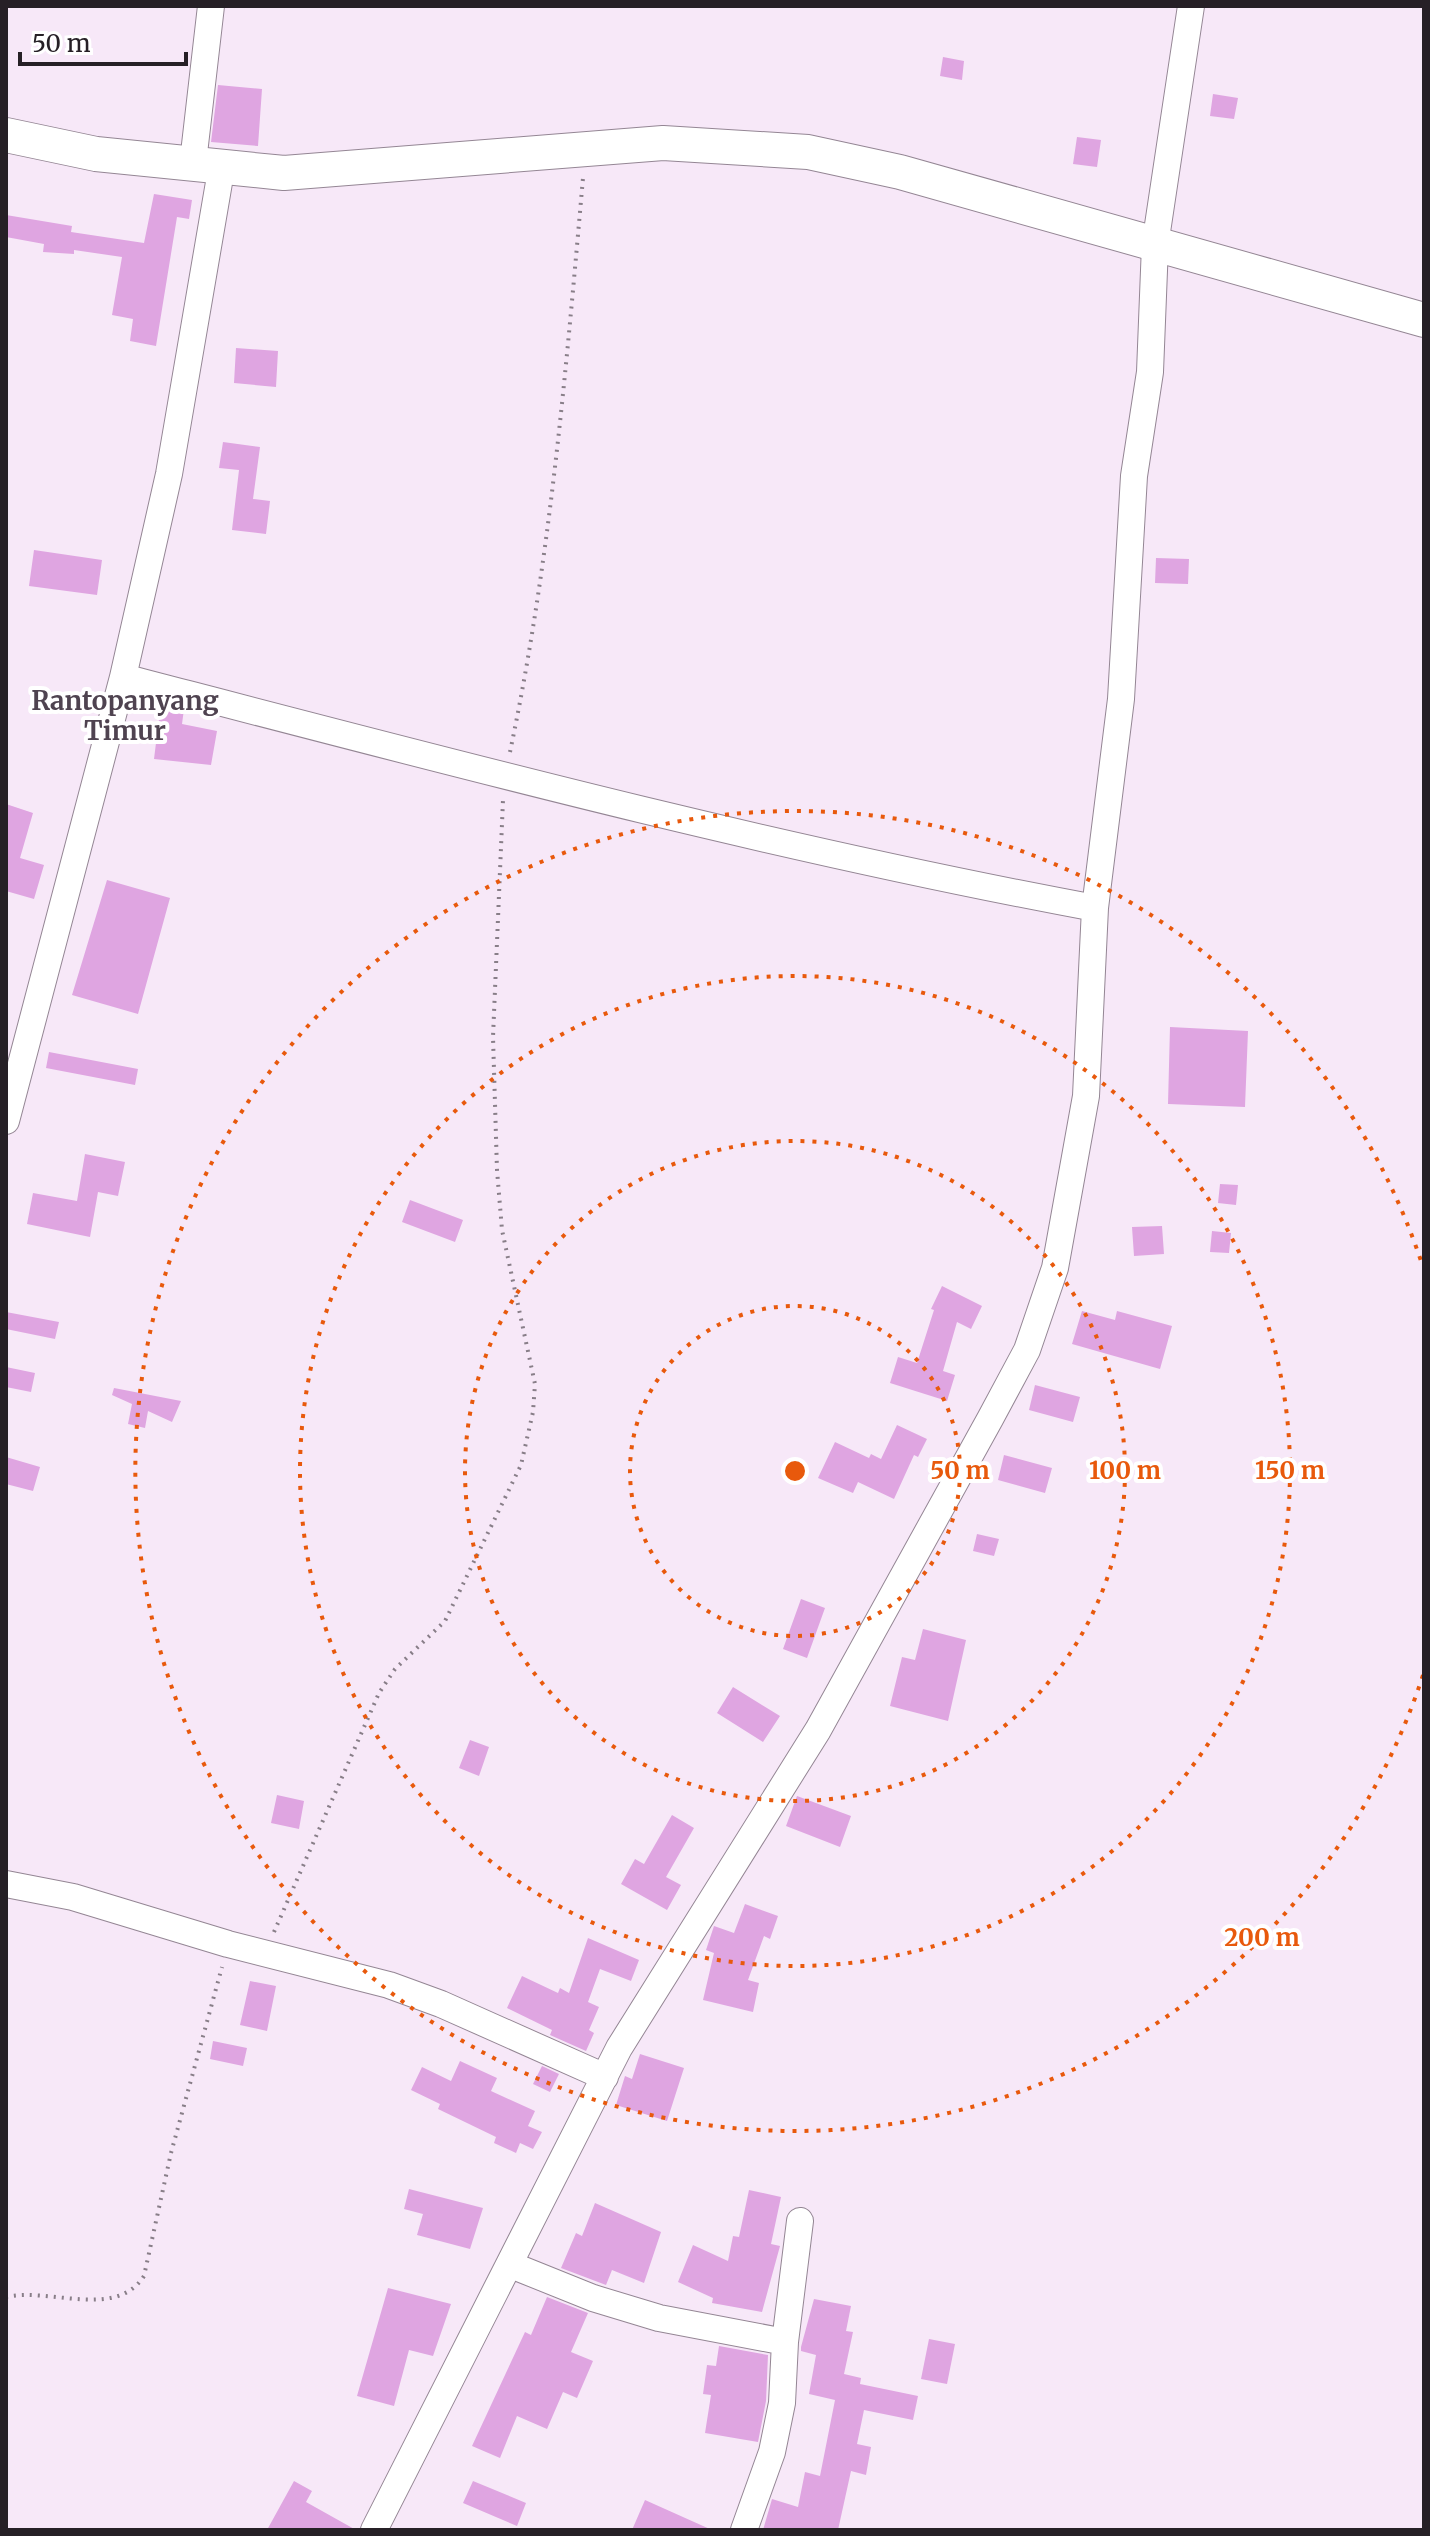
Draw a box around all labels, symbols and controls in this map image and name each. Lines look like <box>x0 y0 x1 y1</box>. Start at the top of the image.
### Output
scale bar <box>20 16 186 66</box>
text: 50 m <box>32 28 91 59</box>
district label: Rantopanyang Timur <box>31 684 219 747</box>
text: 50 m <box>930 1455 990 1486</box>
text: 100 m <box>1089 1455 1161 1486</box>
text: 150 m <box>1255 1455 1325 1486</box>
centre of rings <box>781 1457 809 1485</box>
text: 200 m <box>1224 1922 1300 1953</box>

